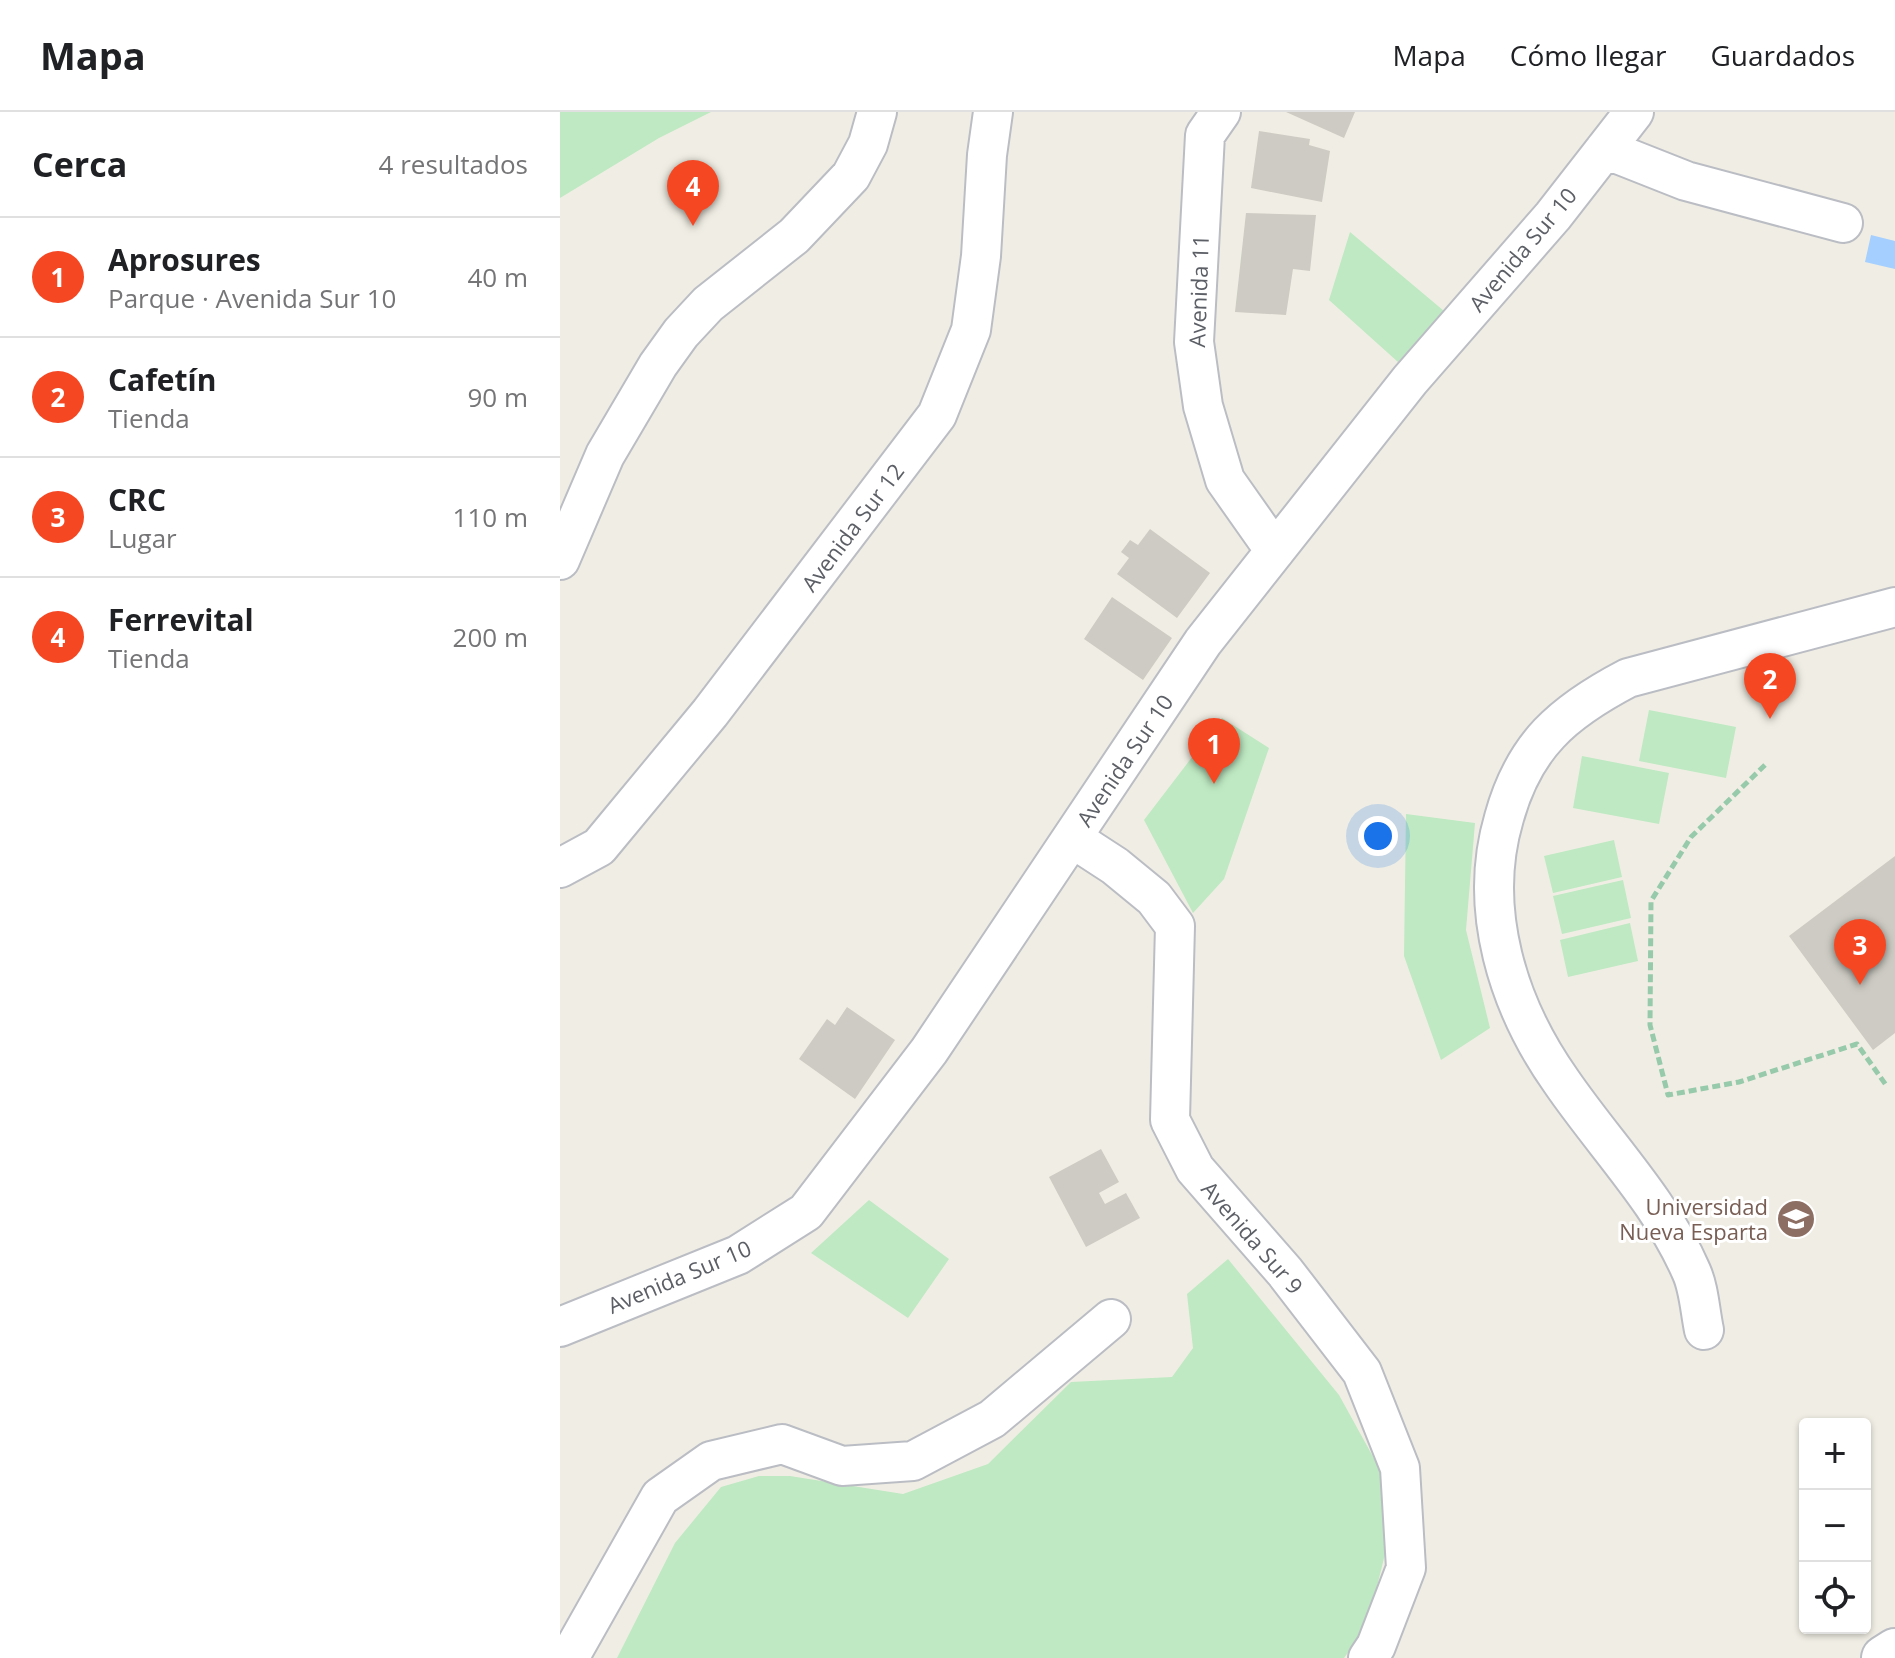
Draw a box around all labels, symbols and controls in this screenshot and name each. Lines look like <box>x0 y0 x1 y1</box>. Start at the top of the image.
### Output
text: Mapa <box>40 29 146 81</box>
text: Mapa <box>1392 36 1466 74</box>
text: Cómo llegar <box>1510 36 1666 74</box>
text: Guardados <box>1710 36 1855 74</box>
text: Cerca <box>32 141 127 187</box>
text: 4 resultados <box>379 146 528 182</box>
pin: 4 <box>667 160 719 226</box>
street label: Avenida Sur 10 <box>1461 181 1583 317</box>
street label: Avenida 11 <box>1181 234 1215 348</box>
text: Aprosures <box>108 239 261 280</box>
text: 1 <box>51 259 65 295</box>
text: 40 m <box>467 259 528 295</box>
text: Parque · Avenida Sur 10 <box>108 280 396 316</box>
text: Cafetín <box>108 359 216 400</box>
text: 2 <box>51 379 65 415</box>
text: 90 m <box>467 379 528 415</box>
text: Tienda <box>108 400 190 436</box>
street label: Avenida Sur 12 <box>794 457 910 597</box>
text: CRC <box>108 479 166 520</box>
text: 3 <box>51 499 65 535</box>
text: 110 m <box>453 499 528 535</box>
text: Lugar <box>108 520 177 556</box>
text: Ferrevital <box>108 599 254 640</box>
text: 4 <box>51 619 65 655</box>
text: 200 m <box>453 619 528 655</box>
text: Tienda <box>108 640 190 676</box>
pin: 2 <box>1744 653 1796 719</box>
street label: Avenida Sur 10 <box>1069 688 1179 832</box>
pin: 1 <box>1188 718 1240 784</box>
your location <box>1358 816 1398 856</box>
pin: 3 <box>1834 919 1886 985</box>
street label: Avenida Sur 9 <box>1196 1174 1310 1300</box>
place label: Universidad Nueva Esparta <box>1619 1191 1768 1246</box>
school or university icon: Universidad Nueva Esparta <box>1775 1198 1817 1240</box>
street label: Avenida Sur 10 <box>603 1232 755 1320</box>
map controls <box>1799 1418 1871 1634</box>
button: + <box>1799 1418 1871 1490</box>
button: − <box>1799 1490 1871 1562</box>
button: locate <box>1799 1562 1871 1634</box>

